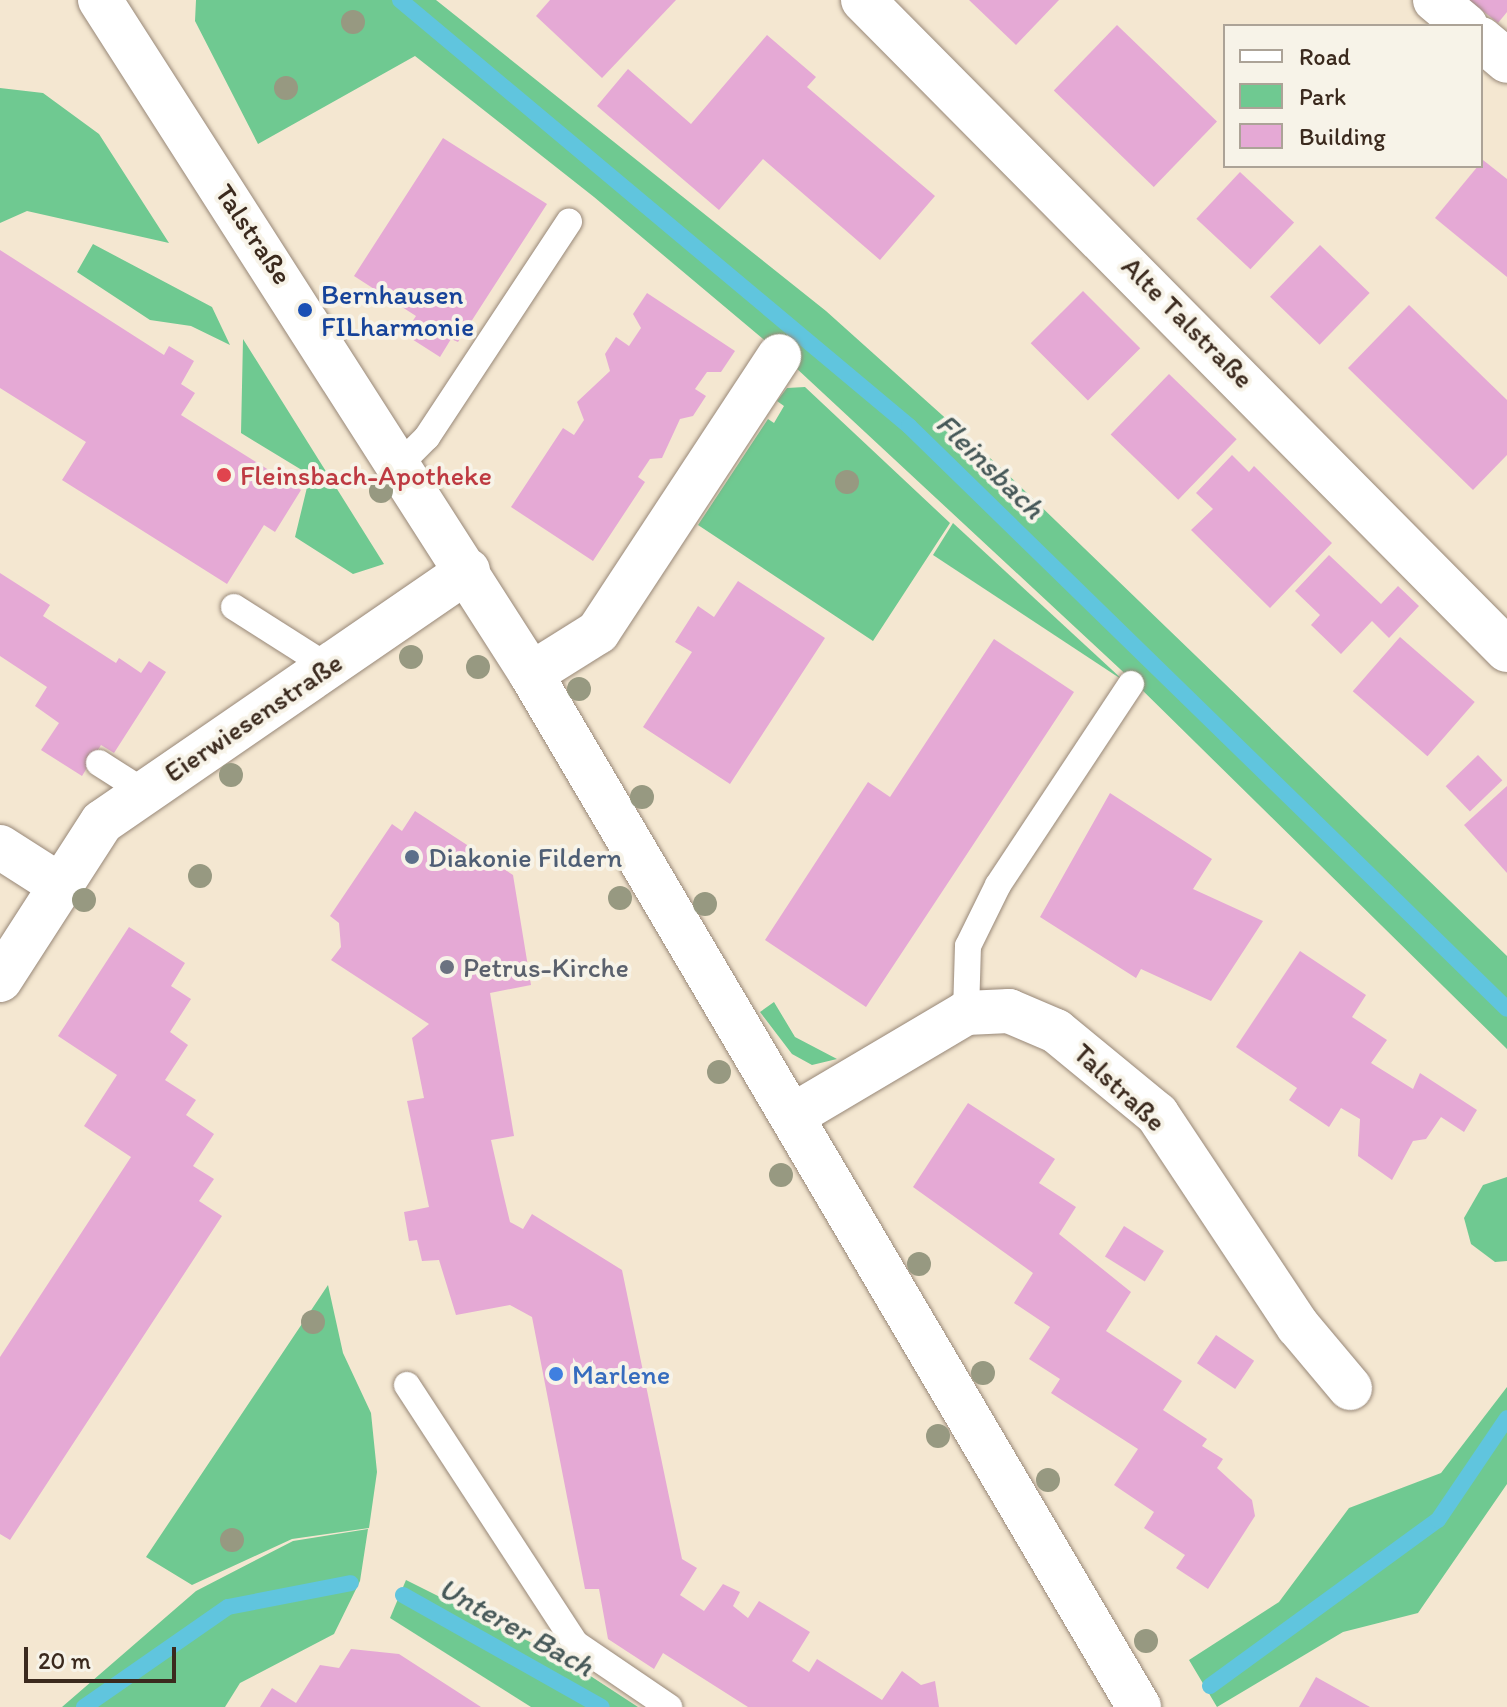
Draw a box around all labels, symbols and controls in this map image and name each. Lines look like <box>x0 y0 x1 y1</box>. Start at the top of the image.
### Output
legend <box>1223 24 1483 168</box>
text: Road <box>1299 42 1351 71</box>
text: Park <box>1299 82 1346 111</box>
text: Building <box>1299 122 1386 151</box>
street label: Talstraße <box>208 177 300 291</box>
street label: Alte Talstraße <box>1116 250 1260 394</box>
place label: Bernhausen FILharmonie <box>321 277 474 343</box>
marker: Bernhausen FILharmonie <box>296 301 314 319</box>
water label: Fleinsbach <box>929 406 1051 526</box>
place label: Fleinsbach-Apotheke <box>240 458 492 492</box>
marker: Fleinsbach-Apotheke <box>215 466 233 484</box>
street label: Eierwiesenstraße <box>158 645 348 789</box>
place label: Diakonie Fildern <box>428 840 623 874</box>
marker: Diakonie Fildern <box>403 848 421 866</box>
place label: Petrus-Kirche <box>463 950 629 984</box>
marker: Petrus-Kirche <box>438 958 456 976</box>
street label: Talstraße <box>1067 1036 1173 1138</box>
place label: Marlene <box>572 1357 670 1391</box>
marker: Marlene <box>547 1365 565 1383</box>
water label: Unterer Bach <box>432 1570 600 1684</box>
scale bar <box>28 1631 180 1681</box>
text: 20 m <box>38 1646 91 1675</box>

